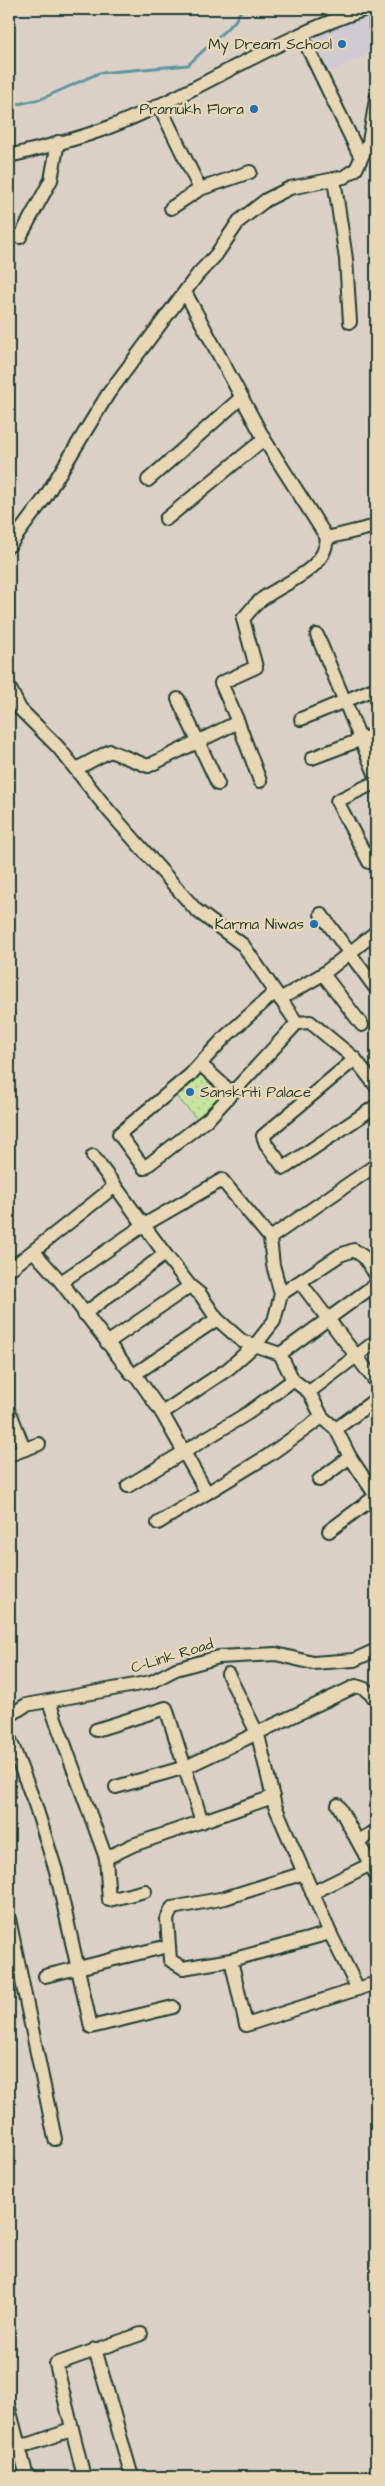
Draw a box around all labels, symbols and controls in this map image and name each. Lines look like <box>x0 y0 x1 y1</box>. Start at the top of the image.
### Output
place label: My Dream School <box>208 34 332 56</box>
marker: My Dream School <box>336 38 348 50</box>
place label: Pramukh Flora <box>139 99 244 120</box>
marker: Pramukh Flora <box>248 103 260 115</box>
place label: Karma Niwas <box>215 914 304 935</box>
marker: Karma Niwas <box>308 918 320 930</box>
place label: Sanskriti Palace <box>200 1082 311 1103</box>
marker: Sanskriti Palace <box>184 1086 196 1098</box>
street label: C-Link Road <box>128 1633 216 1678</box>

